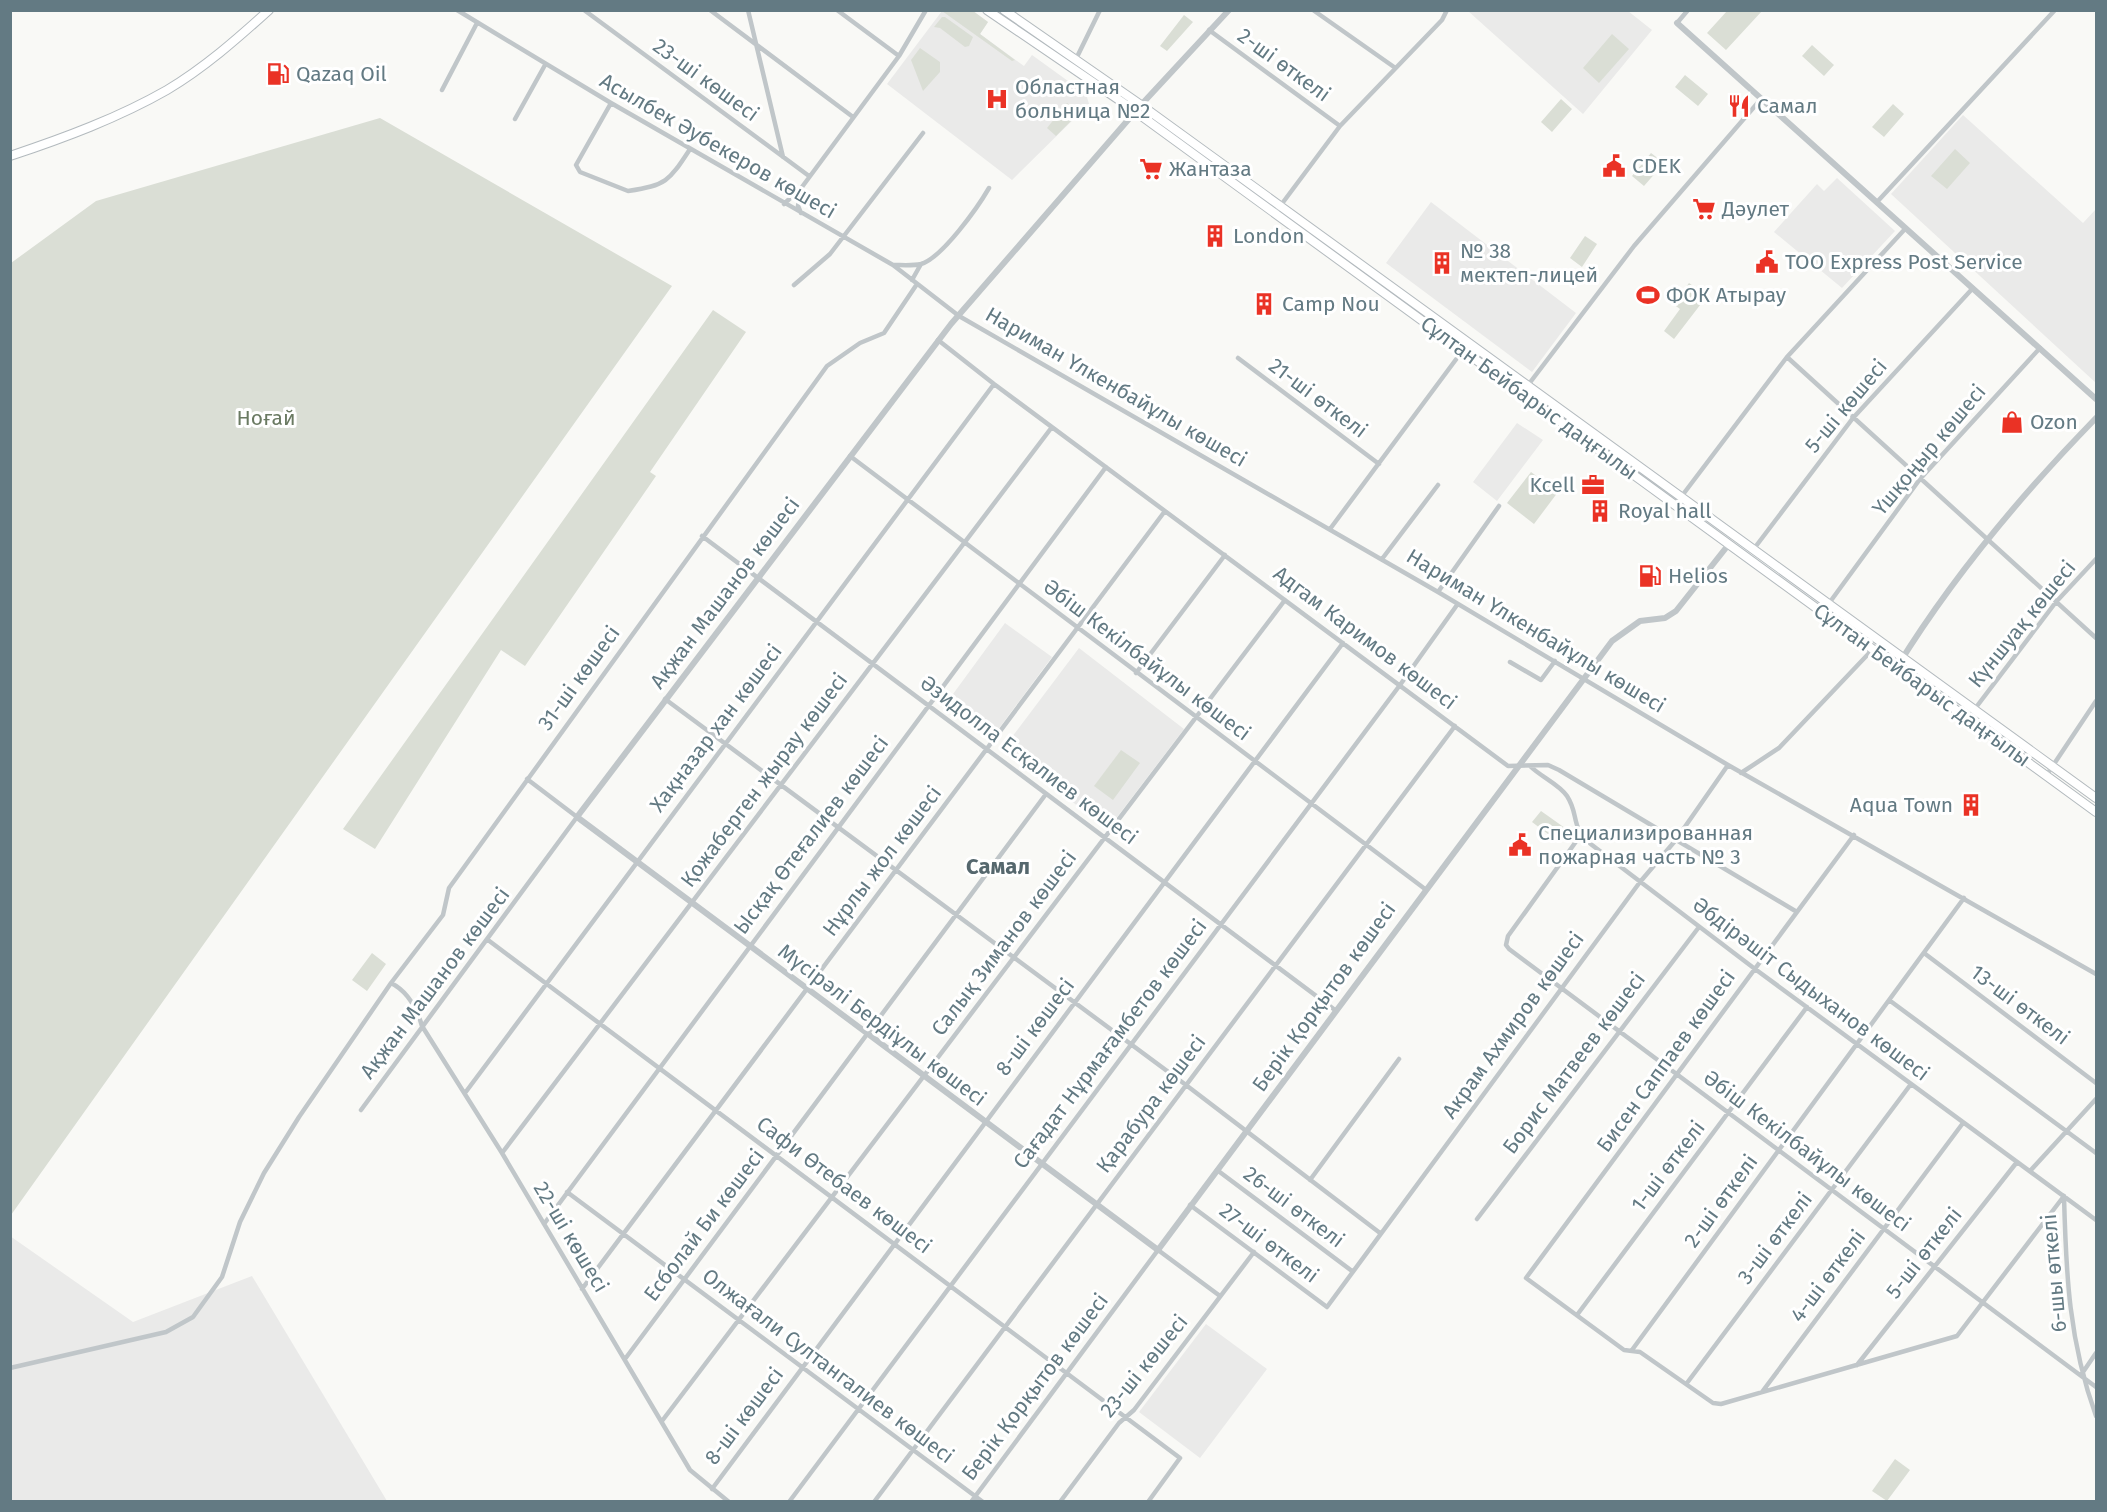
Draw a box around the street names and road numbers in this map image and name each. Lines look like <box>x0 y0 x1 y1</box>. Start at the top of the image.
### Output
street label: 2-ші өткелі <box>1233 23 1335 107</box>
street label: 23-ші көшесі <box>648 33 764 127</box>
street label: Асылбек Әубекеров көшесі <box>595 68 841 224</box>
street label: Нариман Үлкенбайұлы көшесі <box>981 301 1251 473</box>
street label: Сұлтан Бейбарыс даңғылы <box>1415 311 1643 485</box>
street label: 21-ші өткелі <box>1264 352 1372 444</box>
street label: 5-ші көшесі <box>1799 354 1893 458</box>
street label: Үшқоңыр көшесі <box>1867 379 1991 521</box>
street label: Ақжан Машанов көшесі <box>645 492 805 694</box>
street label: Нариман Үлкенбайұлы көшесі <box>1402 543 1670 719</box>
street label: Күншуақ көшесі <box>1963 555 2081 693</box>
street label: Адгам Каримов көшесі <box>1268 561 1462 715</box>
street label: Әбіш Кекілбайұлы көшесі <box>1038 574 1256 746</box>
street label: Сұлтан Бейбарыс даңғылы <box>1808 598 2036 772</box>
street label: 31-ші көшесі <box>532 621 626 735</box>
street label: Хақназар хан көшесі <box>644 639 788 817</box>
street label: Қожаберген жырау көшесі <box>675 668 853 892</box>
street label: Әзидолла Есқалиев көшесі <box>915 670 1143 850</box>
street label: Ысқақ Өтеғалиев көшесі <box>728 731 894 939</box>
street label: Нұрлы жол көшесі <box>817 781 947 941</box>
street label: Салық Зиманов көшесі <box>926 845 1082 1041</box>
street label: Ақжан Машанов көшесі <box>355 882 515 1084</box>
street label: Әбдірәшіт Сыдыханов көшесі <box>1688 892 1934 1086</box>
street label: Берік Қорқытов көшесі <box>1247 897 1401 1097</box>
street label: Сағадат Нұрмағамбетов көшесі <box>1008 914 1212 1174</box>
street label: Акрам Ахмиров көшесі <box>1437 927 1589 1123</box>
street label: Мүсірәлі Бердіұлы көшесі <box>773 938 991 1112</box>
street label: 13-ші өткелі <box>1965 959 2075 1051</box>
street label: Бисен Саппаев көшесі <box>1591 965 1741 1157</box>
street label: Борис Матвеев көшесі <box>1497 967 1651 1159</box>
street label: 8-шi көшесi <box>990 973 1080 1081</box>
street label: Қарабура көшесі <box>1091 1030 1211 1178</box>
street label: Әбіш Кекілбайұлы көшесі <box>1698 1065 1916 1237</box>
street label: Сафи Өтебаев көшесі <box>751 1111 937 1259</box>
street label: 1-ші өткелі <box>1625 1115 1711 1217</box>
street label: Есболай Би көшесі <box>638 1144 770 1306</box>
street label: 2-ші өткелі <box>1679 1150 1763 1252</box>
street label: 26-ші өткелі <box>1238 1161 1350 1253</box>
street label: 22-ші көшесі <box>528 1177 614 1297</box>
street label: 3-ші өткелі <box>1732 1187 1818 1289</box>
street label: 27-ші өткелі <box>1214 1197 1324 1289</box>
street label: 5-ші өткелі <box>1880 1202 1968 1304</box>
street label: 6-шы өткелі <box>2036 1213 2072 1333</box>
street label: 4-ші өткелі <box>1785 1225 1871 1327</box>
street label: Олжағали Султангалиев көшесі <box>697 1263 959 1469</box>
street label: Берік Қорқытов көшесі <box>956 1288 1114 1486</box>
street label: 23-шi көшесi <box>1095 1309 1193 1423</box>
street label: 8-шi көшесi <box>699 1362 789 1470</box>

